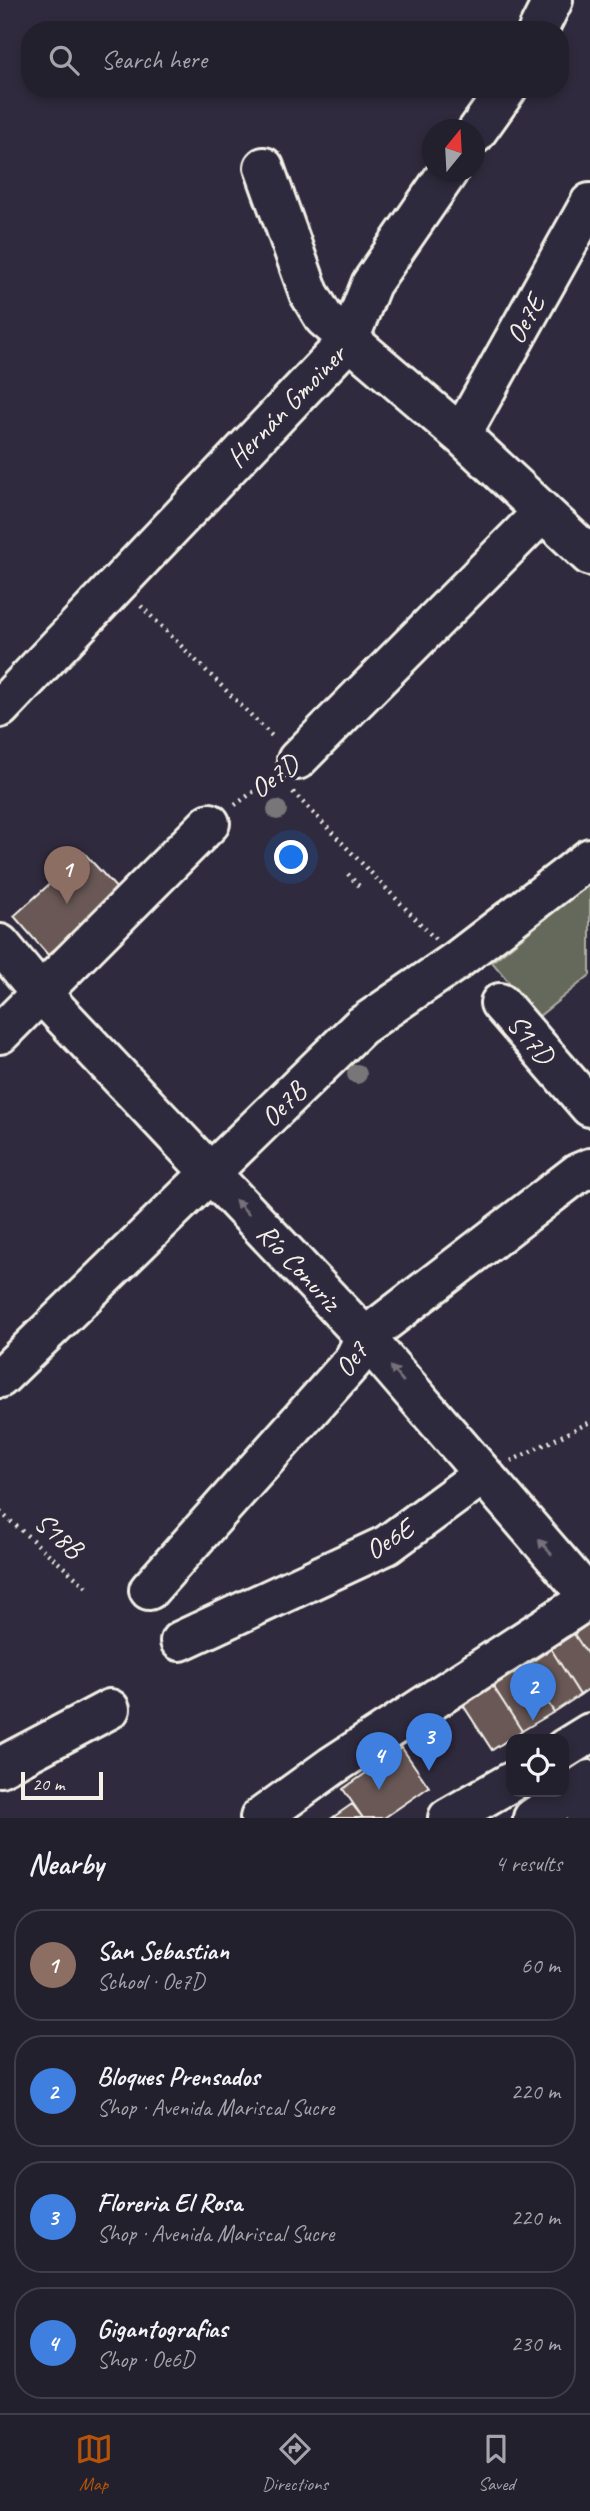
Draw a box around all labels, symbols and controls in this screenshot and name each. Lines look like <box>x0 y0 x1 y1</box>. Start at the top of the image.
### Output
search box <box>21 21 569 98</box>
icon: search <box>45 41 83 79</box>
text: Search here <box>101 43 207 76</box>
north arrow <box>422 119 485 182</box>
street label: Oe7E <box>497 286 554 350</box>
street label: Hernán Gmoiner <box>219 335 355 475</box>
street label: Oe7D <box>243 745 307 806</box>
your location <box>274 840 308 874</box>
pin: 1 <box>44 846 90 904</box>
street label: S17D <box>500 1007 564 1073</box>
street label: Oe7B <box>253 1072 315 1134</box>
one-way arrow <box>235 1199 251 1216</box>
street label: Río Conuriz <box>250 1216 350 1320</box>
street label: Oe7 <box>326 1333 376 1384</box>
one-way arrow <box>390 1366 405 1383</box>
street label: S18B <box>27 1504 92 1567</box>
street label: Oe6E <box>358 1509 422 1567</box>
one-way arrow <box>538 1538 553 1555</box>
pin: 2 <box>510 1663 556 1721</box>
pin: 3 <box>406 1713 452 1771</box>
pin: 4 <box>356 1732 402 1790</box>
map controls <box>506 1734 569 1797</box>
button: locate <box>506 1734 569 1797</box>
scale bar <box>21 1769 103 1801</box>
text: 20 m <box>32 1772 64 1796</box>
text: Nearby <box>28 1845 104 1883</box>
text: 4 results <box>495 1849 562 1878</box>
text: San Sebastian <box>97 1934 229 1967</box>
text: 1 <box>48 1951 58 1980</box>
text: 60 m <box>521 1951 560 1980</box>
text: School · Oe7D <box>97 1967 204 1996</box>
text: Bloques Prensados <box>97 2060 259 2093</box>
text: 2 <box>48 2077 58 2106</box>
text: 220 m <box>511 2077 560 2106</box>
text: Shop · Avenida Mariscal Sucre <box>97 2093 334 2122</box>
text: Floreria El Rosa <box>97 2186 242 2219</box>
text: 3 <box>48 2203 58 2232</box>
text: 220 m <box>511 2203 560 2232</box>
text: Shop · Avenida Mariscal Sucre <box>97 2219 334 2248</box>
text: Gigantografias <box>97 2312 227 2345</box>
text: 4 <box>48 2329 58 2358</box>
text: 230 m <box>511 2329 560 2358</box>
text: Shop · Oe6D <box>97 2345 194 2374</box>
tab: Map <box>75 2430 113 2496</box>
tab: Directions <box>262 2430 328 2496</box>
tab: Saved <box>477 2430 515 2496</box>

